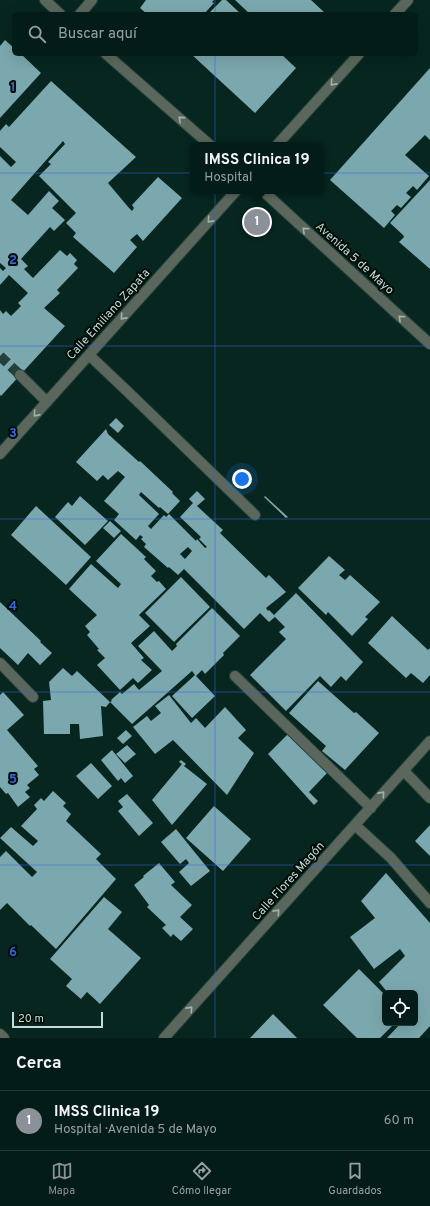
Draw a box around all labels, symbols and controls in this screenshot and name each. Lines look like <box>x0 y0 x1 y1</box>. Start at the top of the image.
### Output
search box <box>12 12 418 56</box>
icon: search <box>26 23 48 45</box>
text: Buscar aquí <box>58 25 137 44</box>
one-way arrow <box>330 78 338 86</box>
text: 1 <box>10 80 16 96</box>
one-way arrow <box>178 117 186 124</box>
popup <box>190 142 324 194</box>
text: IMSS Clinica 19 <box>204 151 310 170</box>
text: Hospital <box>204 170 252 186</box>
pin: 1 <box>244 207 270 237</box>
one-way arrow <box>207 215 215 223</box>
street label: Avenida 5 de Mayo <box>312 219 397 299</box>
one-way arrow <box>302 227 310 235</box>
text: 2 <box>9 253 17 269</box>
street label: Calle Emiliano Zapata <box>64 266 154 364</box>
one-way arrow <box>121 312 128 320</box>
one-way arrow <box>398 315 406 322</box>
one-way arrow <box>34 409 41 416</box>
text: 3 <box>9 426 17 442</box>
your location <box>232 469 252 489</box>
text: 4 <box>9 599 17 615</box>
text: 5 <box>9 772 17 788</box>
one-way arrow <box>378 792 385 799</box>
street label: Calle Flores Magón <box>249 839 329 925</box>
one-way arrow <box>272 909 280 917</box>
text: 6 <box>9 945 17 961</box>
map controls <box>382 990 418 1026</box>
button: locate <box>382 990 418 1026</box>
one-way arrow <box>186 1006 193 1014</box>
scale bar <box>12 1010 103 1029</box>
text: 20 m <box>18 1012 44 1026</box>
text: Cerca <box>16 1053 62 1075</box>
text: IMSS Clinica 19 <box>54 1103 159 1122</box>
text: 1 <box>26 1113 32 1129</box>
text: 60 m <box>384 1113 414 1129</box>
text: Hospital · Avenida 5 de Mayo <box>54 1122 217 1138</box>
tab: Mapa <box>48 1160 75 1198</box>
tab: Cómo llegar <box>172 1160 232 1198</box>
tab: Guardados <box>328 1160 382 1198</box>

